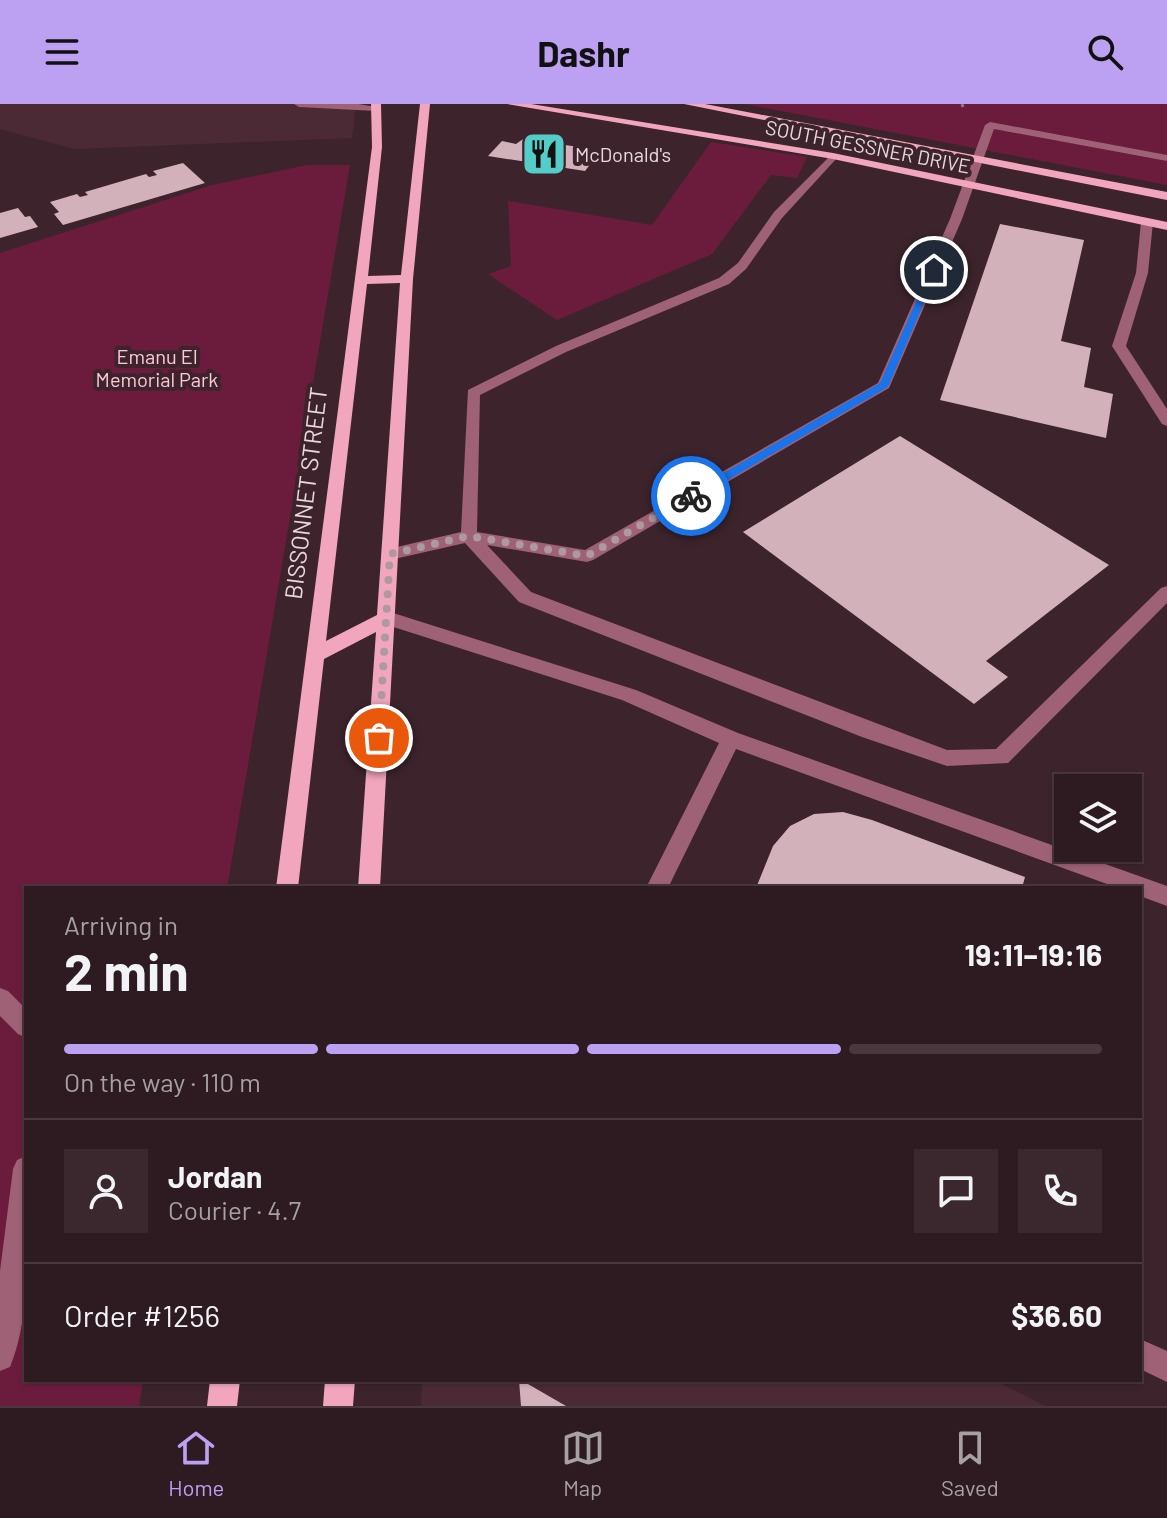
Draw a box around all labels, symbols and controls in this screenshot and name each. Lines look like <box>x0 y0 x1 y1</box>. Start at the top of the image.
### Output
icon: menu <box>40 30 84 74</box>
icon: search <box>1083 30 1127 74</box>
text: Dashr <box>537 31 630 74</box>
street label: SOUTH GESSNER DRIVE <box>764 114 972 178</box>
restaurant icon: McDonald's <box>520 130 568 178</box>
place label: McDonald's <box>575 142 671 166</box>
pin <box>900 236 968 304</box>
icon: home <box>912 248 956 292</box>
park label: Emanu El Memorial Park <box>96 344 218 391</box>
street label: BISSONNET STREET <box>278 385 332 601</box>
courier <box>651 456 731 536</box>
icon: bike <box>669 474 713 518</box>
pin <box>345 704 413 772</box>
icon: bag <box>357 716 401 760</box>
map controls <box>1054 774 1142 862</box>
button: layers <box>1054 774 1142 862</box>
text: Arriving in <box>64 909 178 940</box>
text: 19:11–19:16 <box>965 936 1102 972</box>
text: 2 min <box>64 939 189 1001</box>
text: On the way · 110 m <box>64 1066 261 1097</box>
button: person <box>64 1149 148 1233</box>
button: chat <box>914 1149 998 1233</box>
button: phone <box>1018 1149 1102 1233</box>
text: Jordan <box>168 1158 263 1194</box>
text: Courier · 4.7 <box>168 1194 301 1225</box>
text: Order #1256 <box>64 1297 220 1333</box>
text: $36.60 <box>1011 1297 1102 1333</box>
tab: Home <box>168 1426 224 1500</box>
tab: Map <box>561 1426 605 1500</box>
tab: Saved <box>941 1426 999 1500</box>

